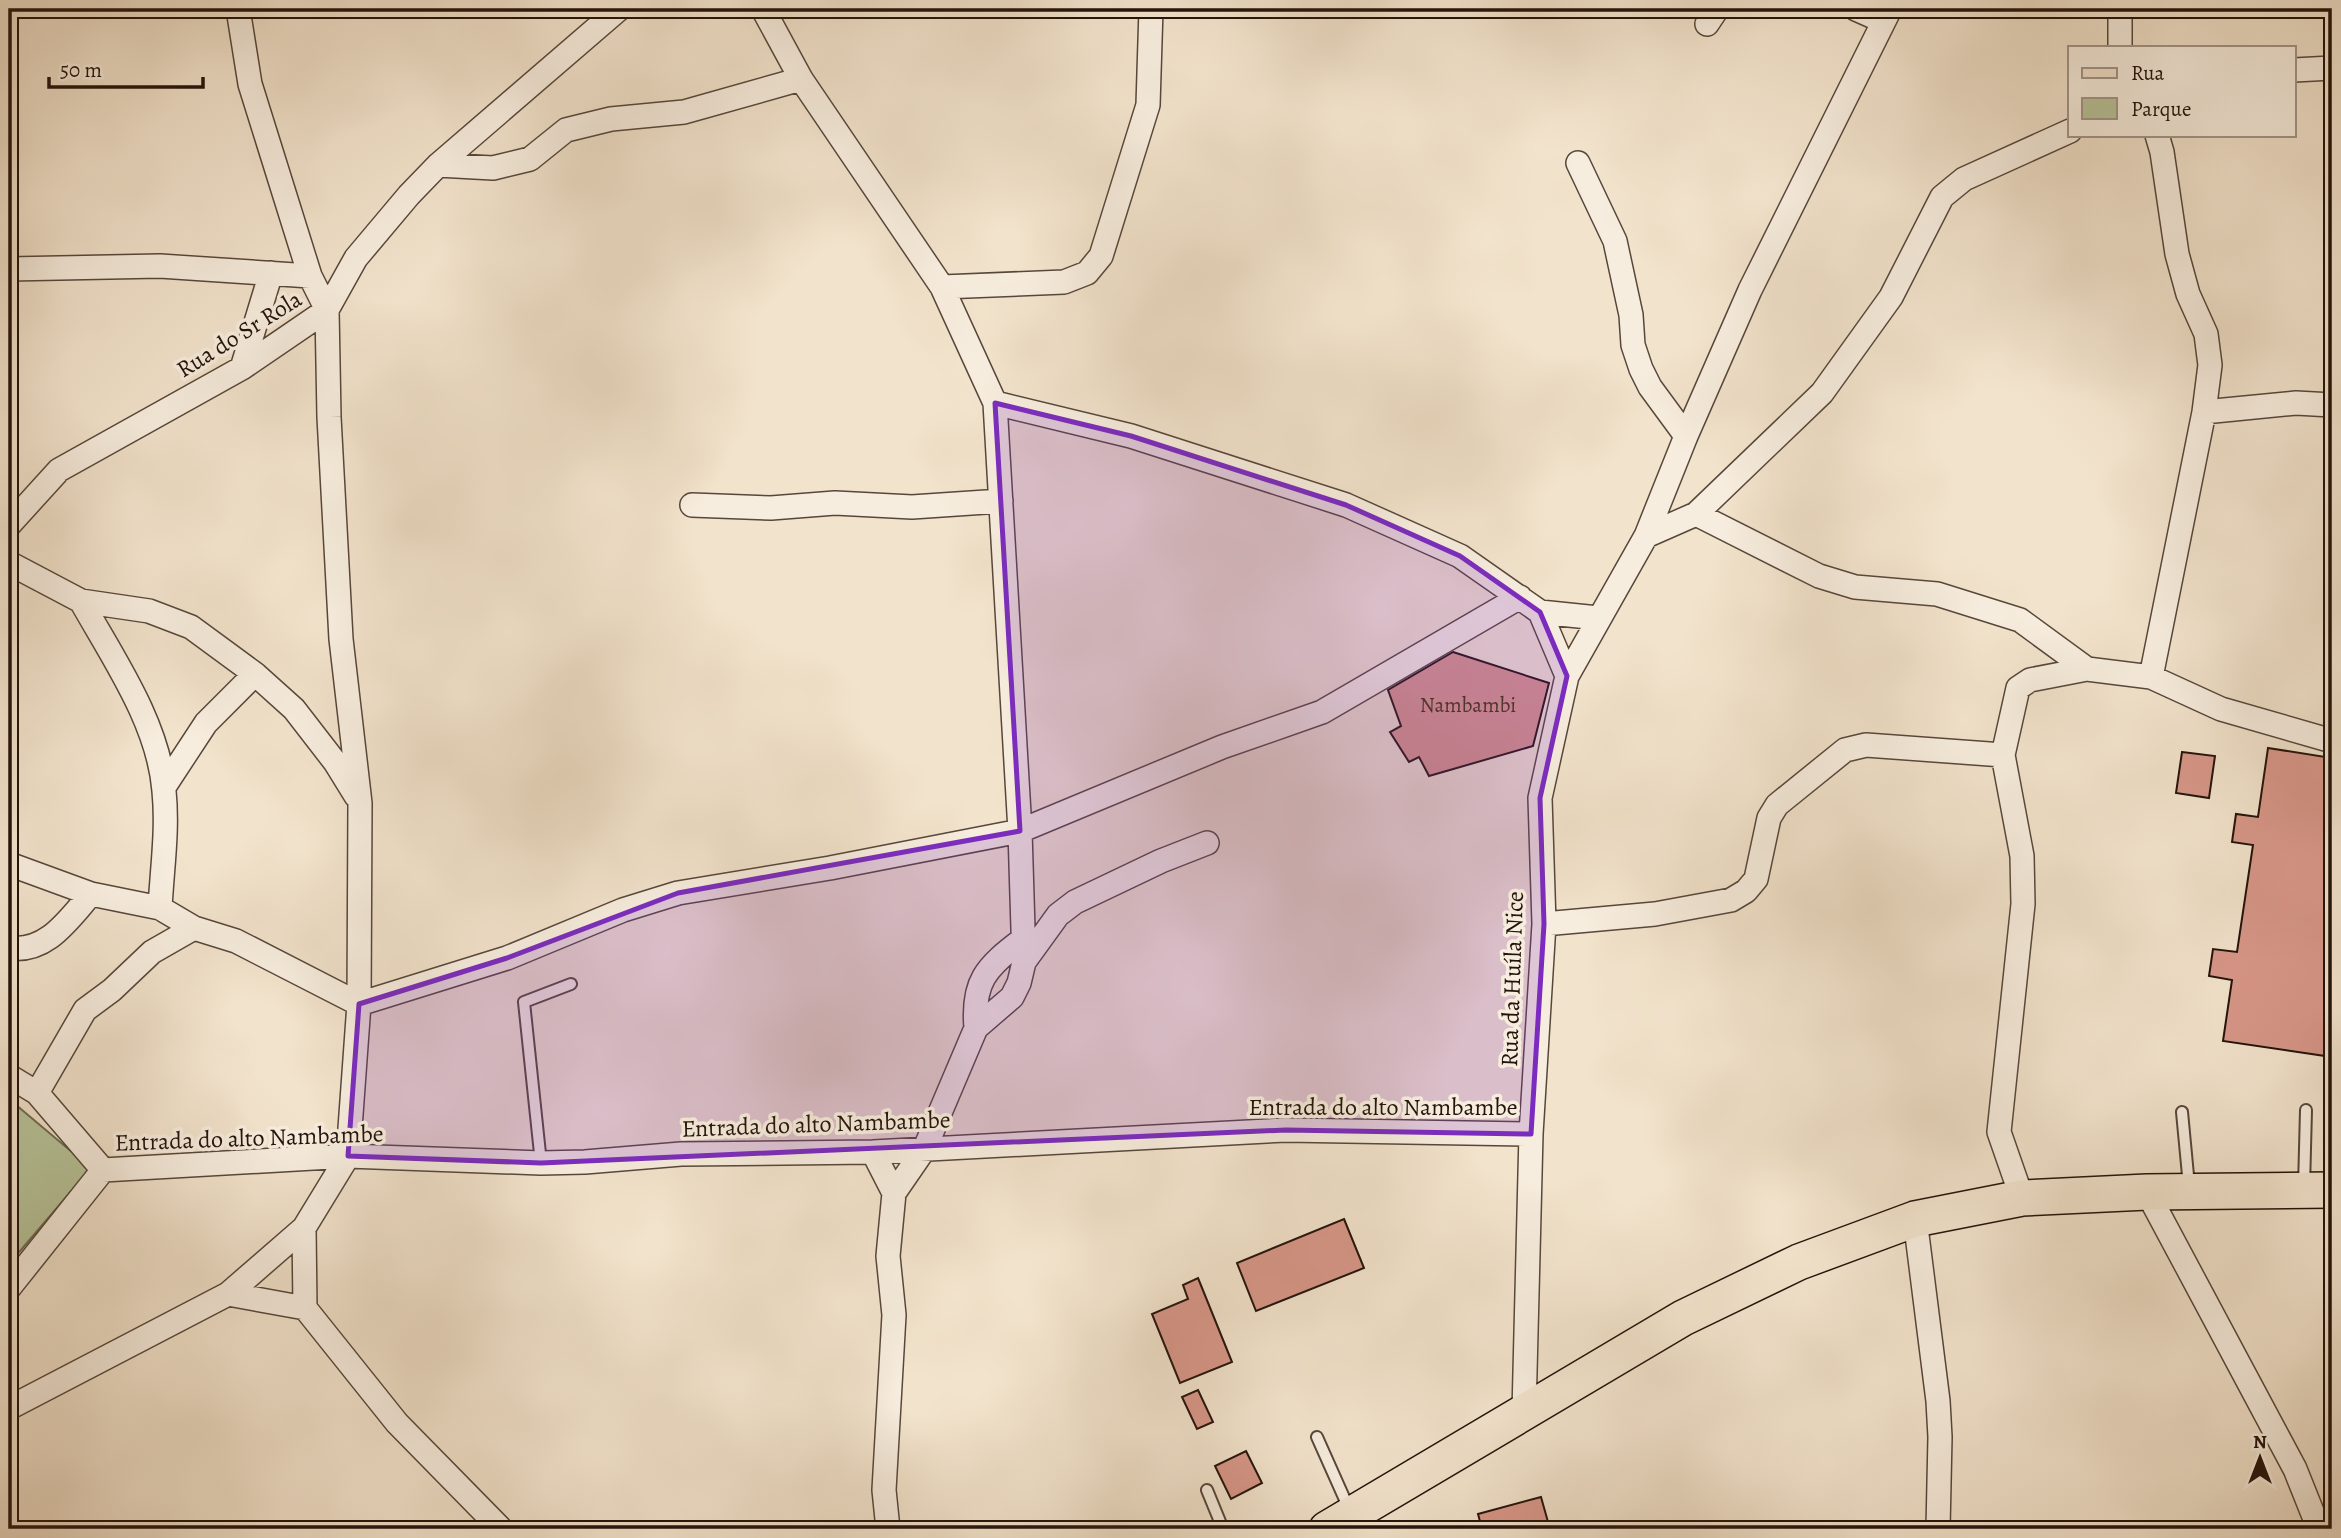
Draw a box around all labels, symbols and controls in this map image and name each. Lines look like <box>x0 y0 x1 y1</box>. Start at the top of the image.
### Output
scale bar <box>49 46 203 90</box>
legend <box>2068 46 2296 136</box>
text: 50 m <box>60 56 102 84</box>
text: Rua <box>2131 59 2165 87</box>
text: Parque <box>2131 95 2191 123</box>
street label: Rua do Sr Rola <box>170 282 308 385</box>
house number: Nambambi <box>1420 691 1516 719</box>
street label: Rua da Huíla Nice <box>1493 891 1531 1067</box>
street label: Entrada do alto Nambambe <box>1249 1091 1517 1123</box>
street label: Entrada do alto Nambambe <box>681 1103 951 1145</box>
street label: Entrada do alto Nambambe <box>114 1117 384 1159</box>
north arrow <box>2226 1422 2296 1492</box>
text: N <box>2253 1429 2267 1455</box>

